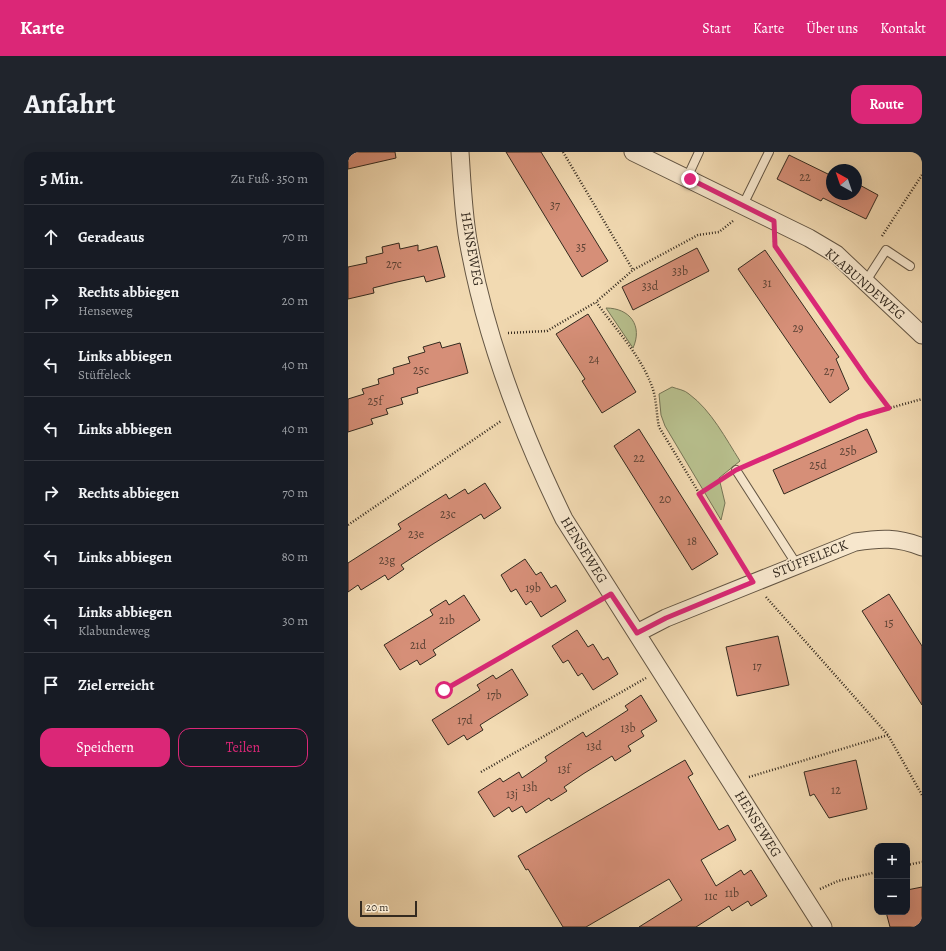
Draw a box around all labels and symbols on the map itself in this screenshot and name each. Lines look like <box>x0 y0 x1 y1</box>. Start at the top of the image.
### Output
north arrow <box>826 164 862 200</box>
house number: 22 <box>799 169 811 185</box>
route end <box>681 170 699 188</box>
house number: 37 <box>550 197 561 213</box>
street label: HENSEWEG <box>456 210 488 288</box>
house number: 35 <box>576 239 586 255</box>
street label: KLABUNDEWEG <box>821 244 909 324</box>
house number: 27c <box>386 256 402 272</box>
house number: 33b <box>672 263 688 279</box>
house number: 31 <box>762 275 772 291</box>
house number: 33d <box>642 278 659 294</box>
house number: 29 <box>792 320 804 336</box>
house number: 24 <box>588 351 600 367</box>
house number: 25c <box>413 362 429 378</box>
house number: 27 <box>824 363 835 379</box>
house number: 25f <box>368 393 384 409</box>
house number: 25b <box>840 443 856 459</box>
house number: 22 <box>633 450 645 466</box>
house number: 25d <box>809 457 827 473</box>
house number: 20 <box>659 491 671 507</box>
house number: 23c <box>440 506 456 522</box>
street label: HENSEWEG <box>556 513 612 587</box>
house number: 23e <box>408 526 424 542</box>
house number: 18 <box>687 533 697 549</box>
street label: STÜFFELECK <box>770 535 851 583</box>
house number: 23g <box>379 552 395 568</box>
house number: 19b <box>525 580 541 596</box>
house number: 21b <box>439 612 455 628</box>
house number: 15 <box>884 615 894 631</box>
house number: 21d <box>410 637 427 653</box>
house number: 17 <box>752 658 763 674</box>
route start <box>435 681 453 699</box>
house number: 17b <box>486 687 502 703</box>
house number: 17d <box>457 712 473 728</box>
house number: 13b <box>620 720 636 736</box>
house number: 13d <box>586 738 602 754</box>
house number: 13f <box>557 761 573 777</box>
house number: 13h <box>522 779 538 795</box>
house number: 12 <box>831 782 841 798</box>
house number: 13j <box>506 786 518 802</box>
street label: HENSEWEG <box>730 787 786 861</box>
house number: 11b <box>725 885 739 901</box>
house number: 11c <box>704 888 718 904</box>
scale bar <box>360 899 417 918</box>

